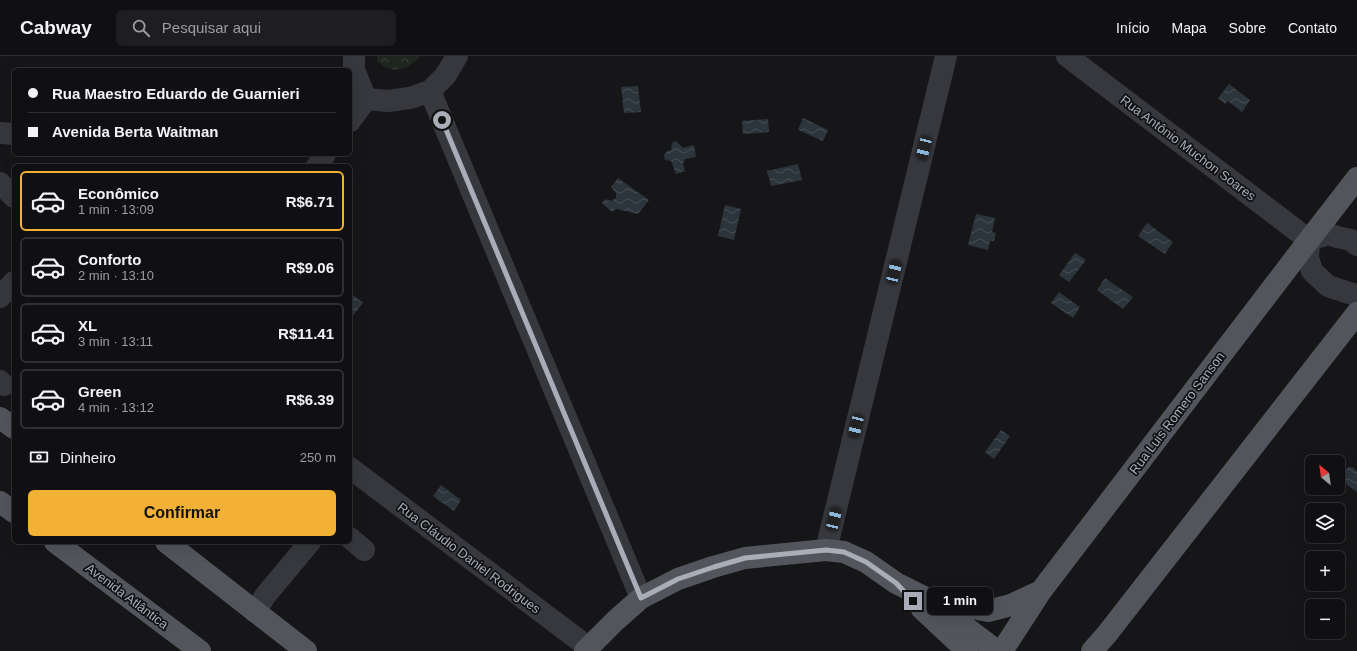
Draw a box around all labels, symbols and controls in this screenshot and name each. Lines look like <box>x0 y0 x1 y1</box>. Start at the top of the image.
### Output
search box <box>116 10 396 46</box>
text: Cabway <box>20 17 92 38</box>
icon: search <box>130 17 152 39</box>
text: Pesquisar aqui <box>162 19 261 36</box>
text: Início <box>1116 20 1150 36</box>
text: Mapa <box>1172 20 1207 36</box>
text: Sobre <box>1229 20 1266 36</box>
text: Contato <box>1288 20 1337 36</box>
text: Rua Maestro Eduardo de Guarnieri <box>52 85 300 102</box>
street label: Rua Antônio Muchon Soares <box>1117 92 1259 204</box>
route start <box>433 111 451 129</box>
text: Avenida Berta Waitman <box>52 123 218 140</box>
car <box>915 135 933 161</box>
icon: car <box>30 183 66 219</box>
text: Econômico <box>78 185 159 202</box>
text: R$6.71 <box>286 193 334 210</box>
text: 1 min · 13:09 <box>78 202 154 217</box>
icon: car <box>30 249 66 285</box>
text: Conforto <box>78 251 141 268</box>
text: R$9.06 <box>286 259 334 276</box>
car <box>885 259 903 285</box>
text: 2 min · 13:10 <box>78 268 154 283</box>
icon: car <box>30 315 66 351</box>
text: XL <box>78 317 97 334</box>
text: R$11.41 <box>278 325 334 342</box>
text: 3 min · 13:11 <box>78 334 153 349</box>
street label: Rua Luis Romero Sanson <box>1126 349 1228 477</box>
icon: car <box>30 381 66 417</box>
text: Green <box>78 383 121 400</box>
text: R$6.39 <box>286 391 334 408</box>
text: 4 min · 13:12 <box>78 400 154 415</box>
car <box>847 413 865 439</box>
icon: cash <box>28 446 50 468</box>
text: Dinheiro <box>60 449 116 466</box>
text: 250 m <box>300 450 336 465</box>
north arrow <box>1305 455 1345 495</box>
map controls <box>1305 455 1345 639</box>
button: Confirmar <box>28 490 336 536</box>
street label: Rua Cláudio Daniel Rodrigues <box>395 499 544 617</box>
button: layers <box>1305 503 1345 543</box>
car <box>825 506 843 532</box>
button: + <box>1305 551 1345 591</box>
street label: Avenida Atlântica <box>83 560 172 632</box>
callout: 1 min <box>927 587 993 615</box>
route end <box>904 592 922 610</box>
text: 1 min <box>943 593 977 608</box>
button: − <box>1305 599 1345 639</box>

